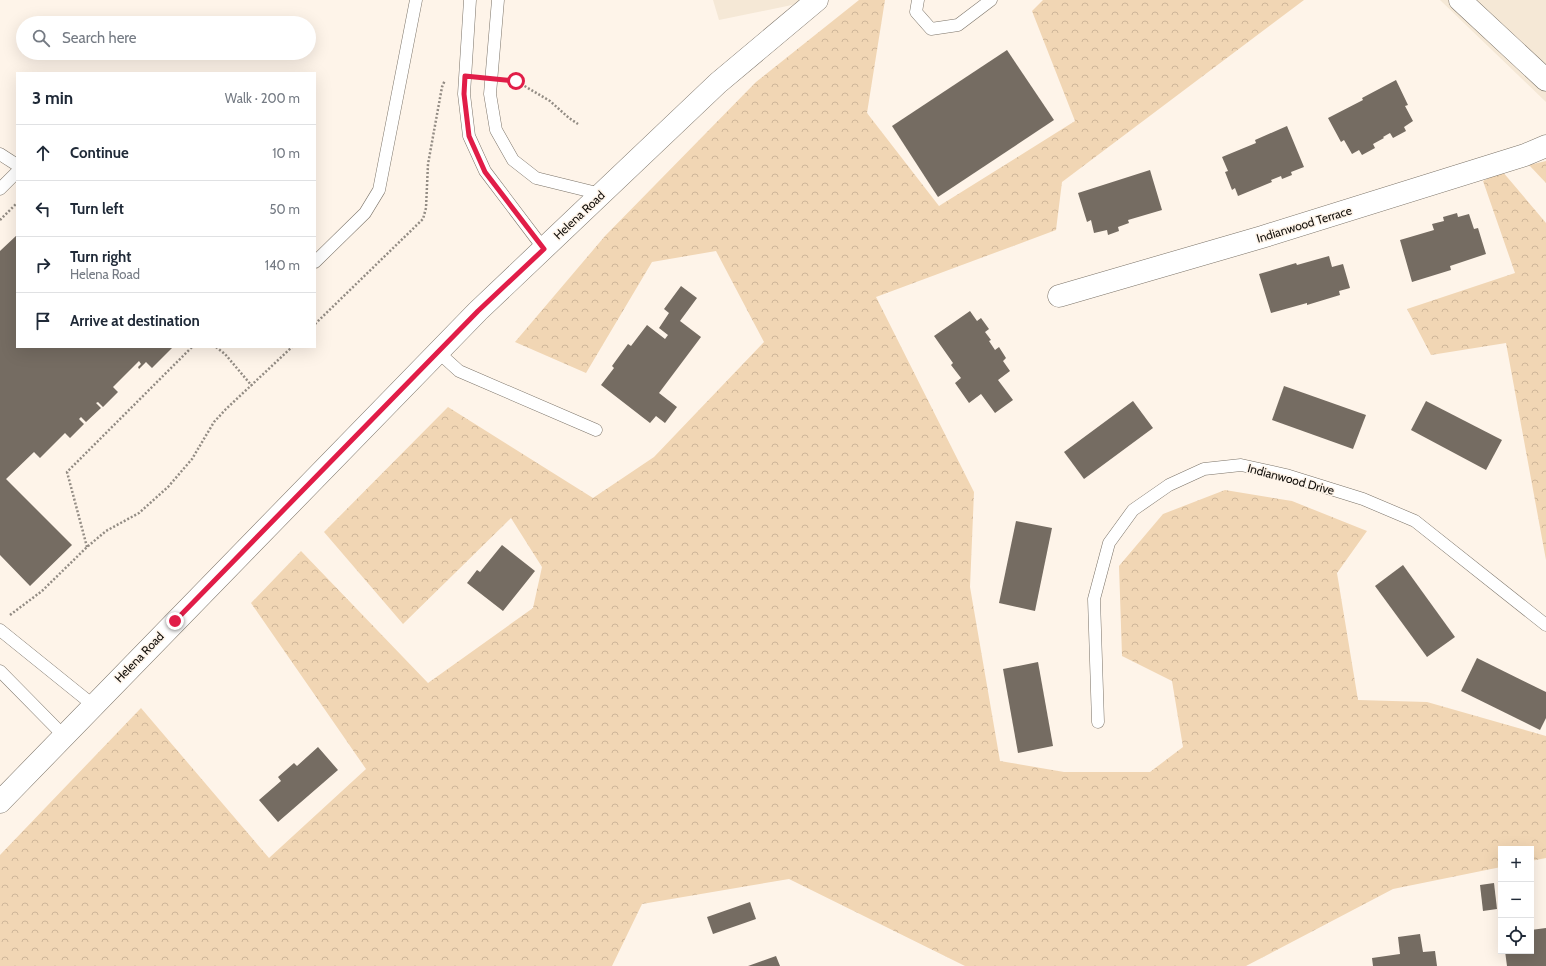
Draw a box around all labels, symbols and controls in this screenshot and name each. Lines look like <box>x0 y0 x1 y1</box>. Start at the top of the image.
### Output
search box <box>16 16 316 60</box>
icon: search <box>30 27 52 49</box>
text: Search here <box>62 29 137 47</box>
route start <box>507 72 525 90</box>
text: 3 min <box>32 88 73 108</box>
text: Walk · 200 m <box>225 90 300 106</box>
icon: ahead <box>32 142 54 164</box>
text: Continue <box>70 144 129 162</box>
text: 10 m <box>272 145 300 161</box>
street label: Helena Road <box>550 187 608 243</box>
icon: left <box>32 198 54 220</box>
text: Turn left <box>70 200 124 218</box>
text: 50 m <box>270 201 300 217</box>
street label: Indianwood Terrace <box>1255 202 1353 246</box>
text: Turn right <box>70 248 131 266</box>
icon: right <box>32 254 54 276</box>
text: 140 m <box>265 257 300 273</box>
text: Helena Road <box>70 266 140 282</box>
icon: arrive <box>32 310 54 332</box>
text: Arrive at destination <box>70 312 200 330</box>
street label: Indianwood Drive <box>1246 460 1336 498</box>
route end <box>166 612 184 630</box>
street label: Helena Road <box>111 629 167 685</box>
map controls <box>1498 846 1534 954</box>
button: + <box>1498 846 1534 882</box>
button: − <box>1498 882 1534 918</box>
button: locate <box>1498 918 1534 954</box>

